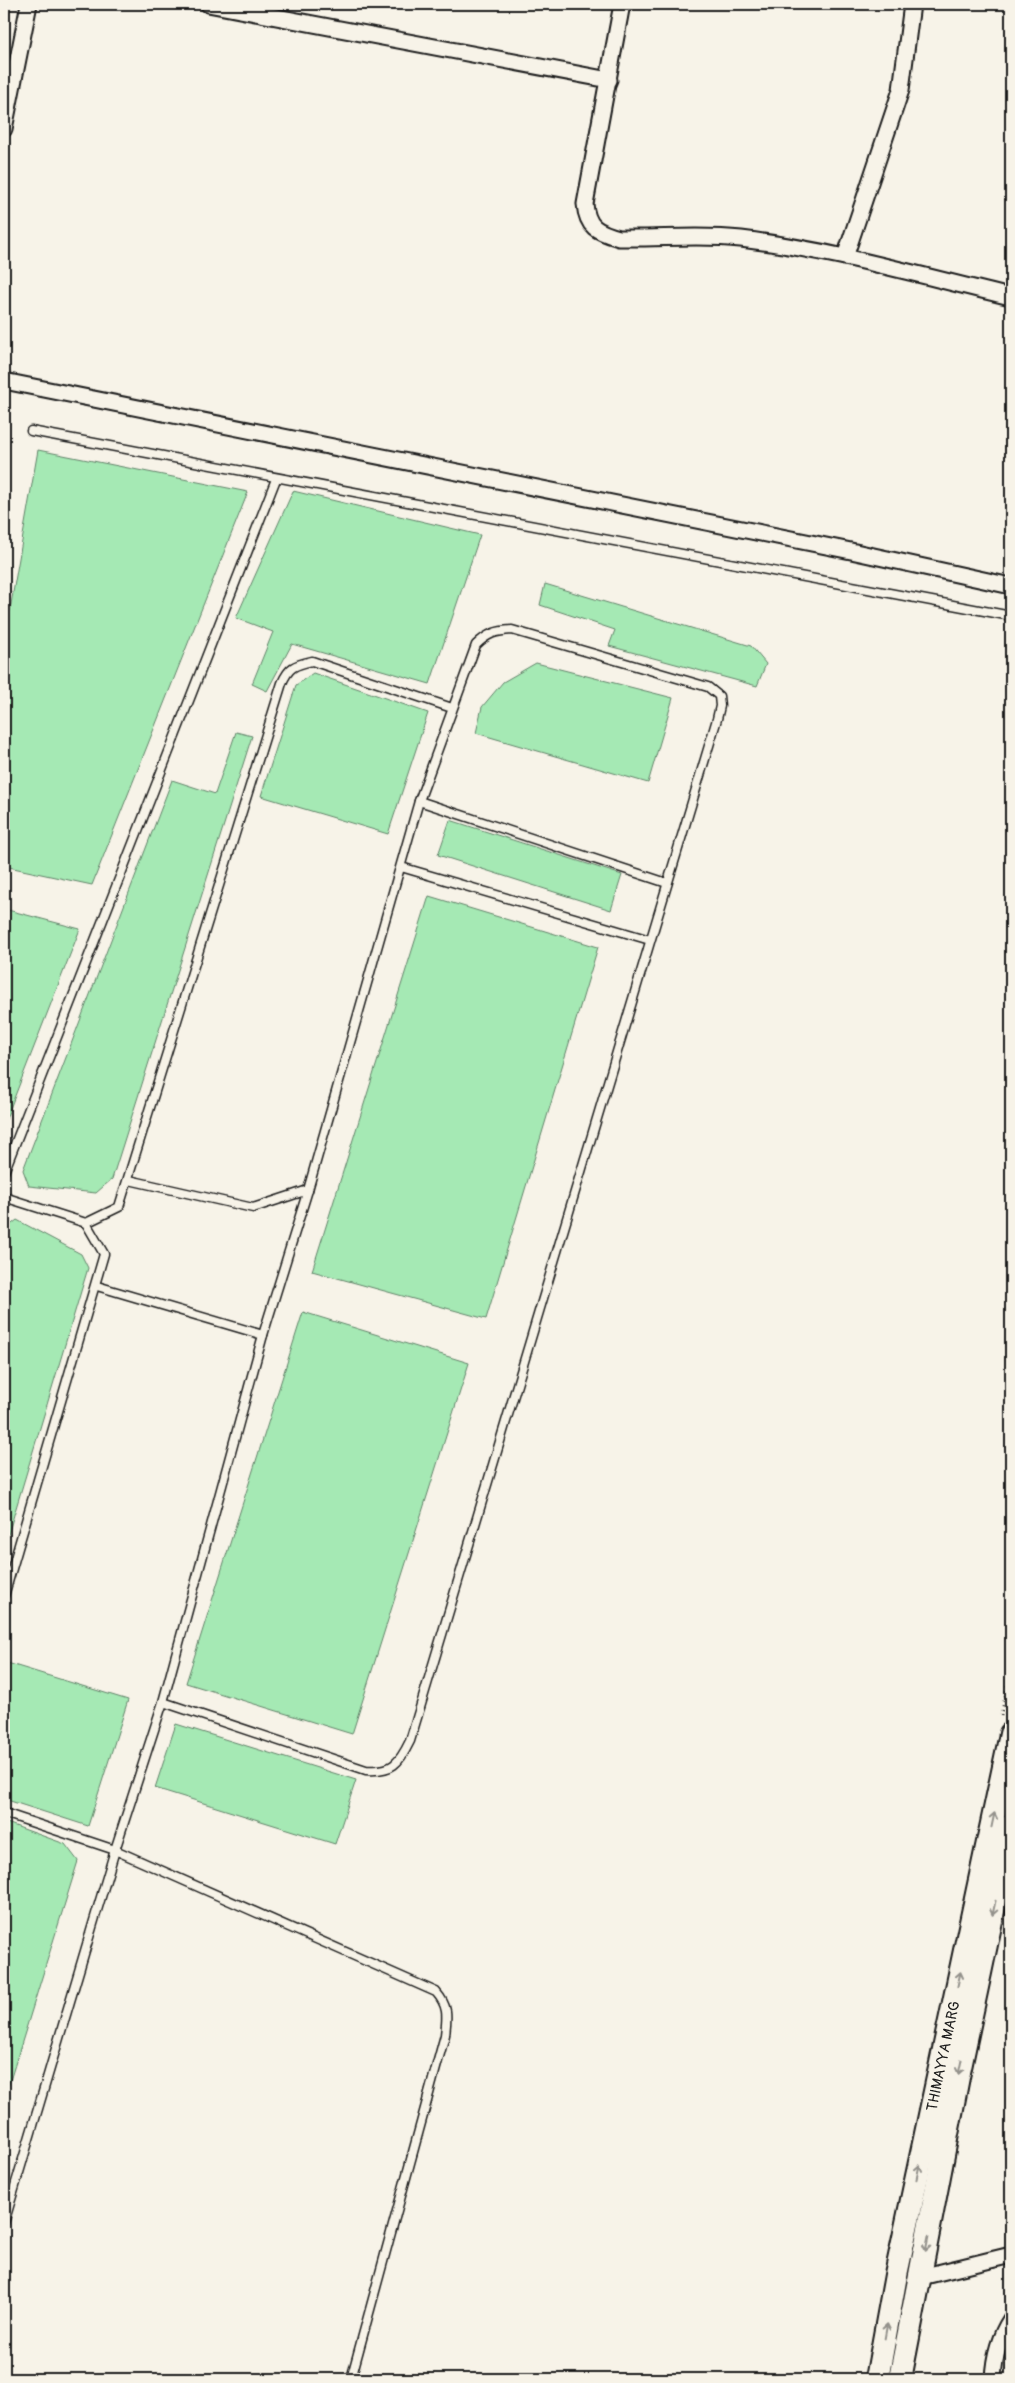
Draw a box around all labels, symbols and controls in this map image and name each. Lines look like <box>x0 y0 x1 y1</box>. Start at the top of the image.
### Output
one-way arrow <box>989 1812 998 1828</box>
one-way arrow <box>989 1899 998 1915</box>
one-way arrow <box>955 1971 964 1987</box>
street label: THIMAYYA MARG <box>923 1999 964 2113</box>
one-way arrow <box>955 2058 965 2074</box>
one-way arrow <box>914 2164 923 2180</box>
one-way arrow <box>922 2235 931 2251</box>
one-way arrow <box>882 2324 891 2340</box>

